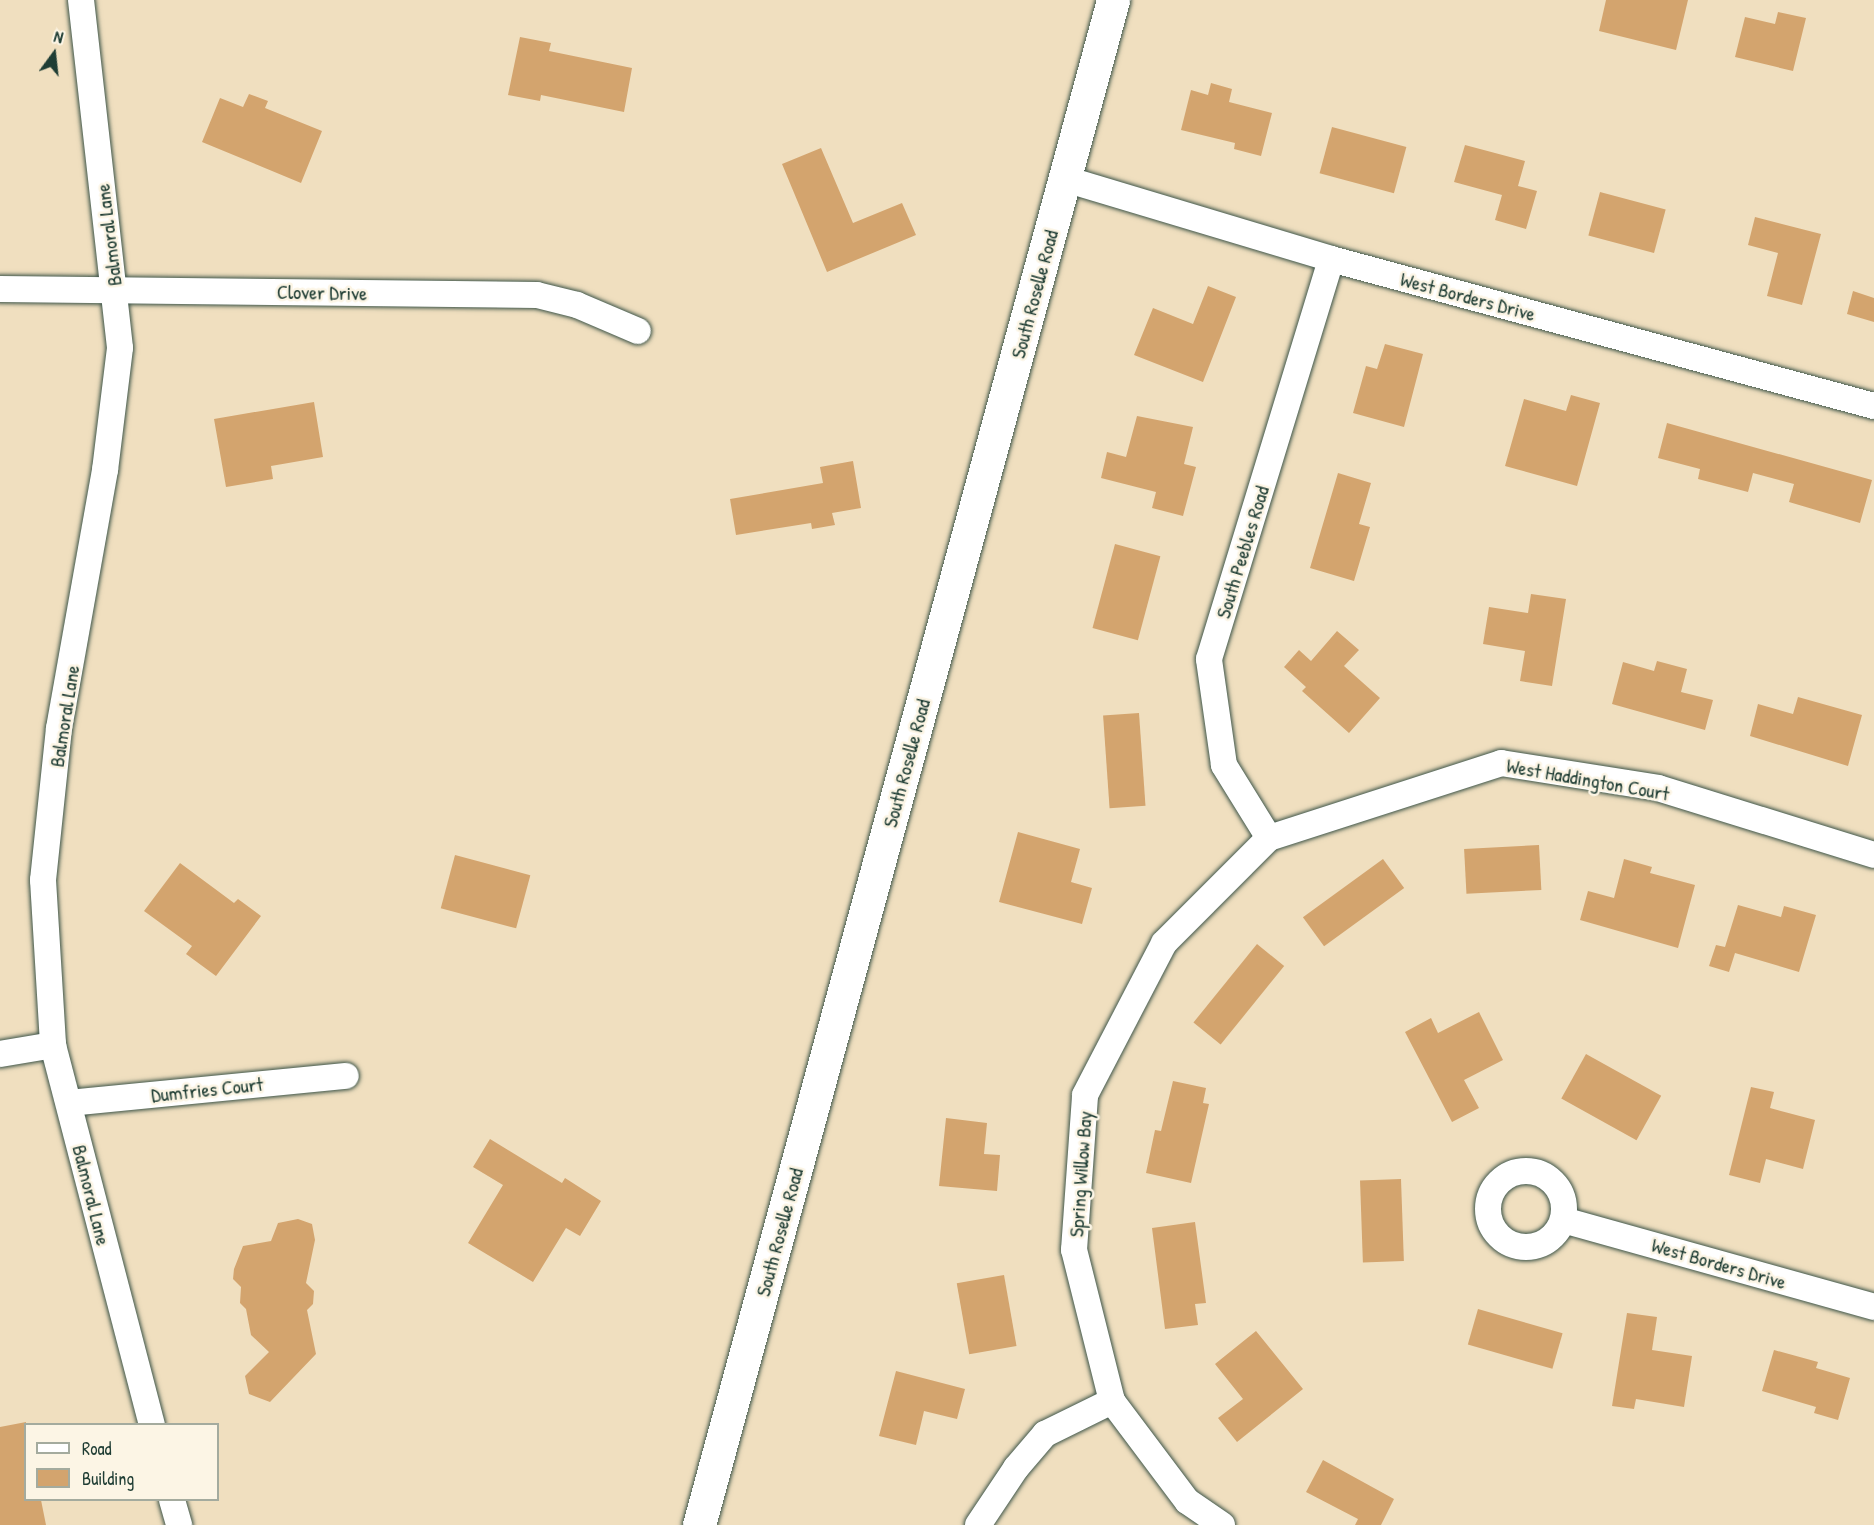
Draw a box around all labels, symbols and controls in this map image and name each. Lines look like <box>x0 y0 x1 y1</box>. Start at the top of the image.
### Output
north arrow <box>24 24 84 84</box>
text: N <box>52 25 66 48</box>
street label: Balmoral Lane <box>90 183 126 287</box>
street label: South Roselle Road <box>1005 227 1063 361</box>
street label: West Borders Drive <box>1398 266 1538 326</box>
street label: Clover Drive <box>277 279 367 305</box>
street label: South Peebles Road <box>1210 483 1274 621</box>
street label: Balmoral Lane <box>44 663 84 769</box>
street label: South Roselle Road <box>877 696 935 830</box>
street label: West Haddington Court <box>1505 753 1671 805</box>
street label: Dumfries Court <box>150 1071 264 1107</box>
street label: Spring Willow Bay <box>1064 1110 1096 1238</box>
street label: Balmoral Lane <box>68 1142 116 1248</box>
street label: South Roselle Road <box>750 1165 808 1299</box>
street label: West Borders Drive <box>1649 1232 1789 1294</box>
legend <box>24 1423 219 1501</box>
text: Road <box>82 1436 112 1461</box>
text: Building <box>82 1466 134 1491</box>

